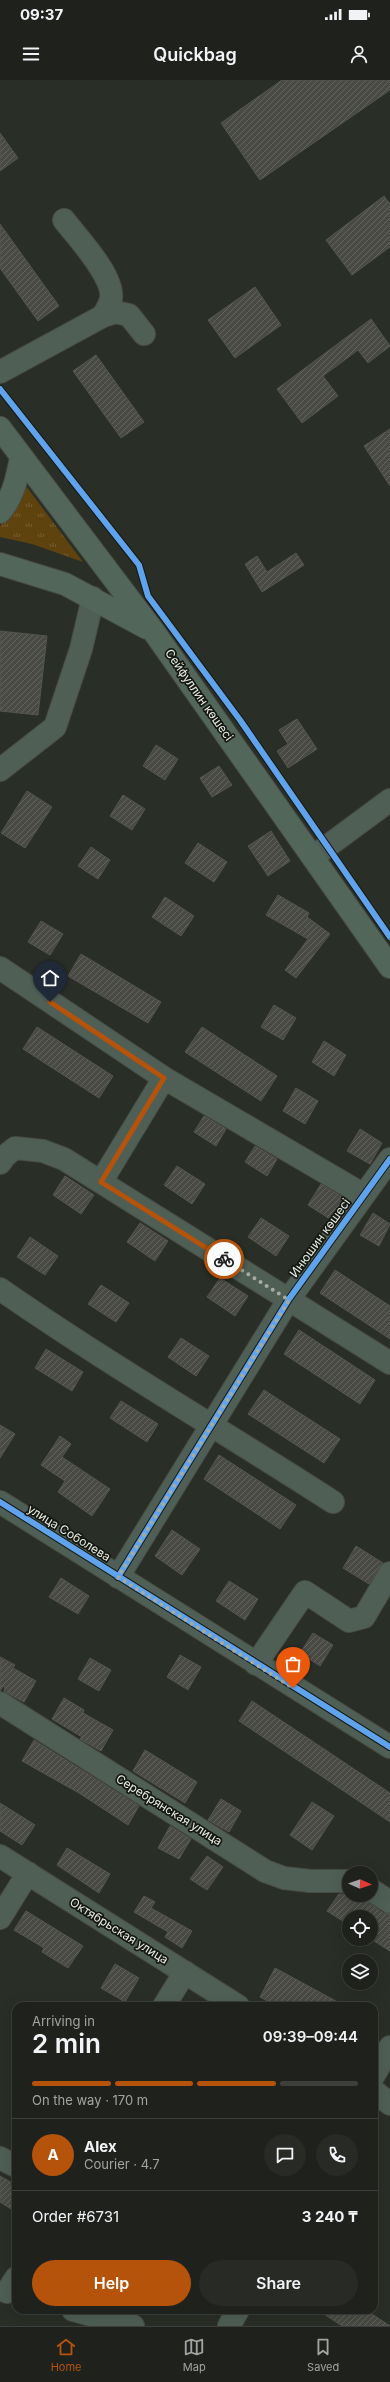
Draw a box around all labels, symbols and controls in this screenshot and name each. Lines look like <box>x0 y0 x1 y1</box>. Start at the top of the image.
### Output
text: 09:37 <box>20 5 63 24</box>
icon: menu <box>20 43 42 65</box>
icon: person <box>348 43 370 65</box>
text: Quickbag <box>153 44 237 65</box>
street label: Сейфуллин көшесі <box>162 646 237 744</box>
pin <box>33 961 67 1002</box>
icon: home <box>39 967 61 989</box>
street label: Инюшин көшесі <box>286 1195 353 1280</box>
courier <box>204 1239 244 1279</box>
icon: bike <box>213 1248 235 1270</box>
street label: улица Соболева <box>25 1501 114 1564</box>
pin <box>276 1647 310 1688</box>
icon: bag <box>282 1653 304 1675</box>
street label: Серебрянская улица <box>113 1771 225 1848</box>
north arrow <box>342 1866 378 1902</box>
map controls <box>342 1866 378 1990</box>
street label: Октябрьская улица <box>67 1894 171 1967</box>
button: locate <box>342 1910 378 1946</box>
button: layers <box>342 1954 378 1990</box>
text: Arriving in <box>32 2013 95 2029</box>
text: 09:39–09:44 <box>263 2027 358 2046</box>
text: 2 min <box>32 2028 101 2059</box>
text: On the way · 170 m <box>32 2092 148 2108</box>
button: chat <box>264 2134 306 2176</box>
button: phone <box>316 2134 358 2176</box>
text: Alex <box>84 2137 117 2156</box>
text: A <box>47 2145 59 2164</box>
text: Courier · 4.7 <box>84 2156 160 2172</box>
text: Order #6731 <box>32 2207 119 2226</box>
text: 3 240 ₸ <box>302 2207 358 2226</box>
button: Help <box>32 2260 191 2306</box>
button: Share <box>199 2260 358 2306</box>
tab: Home <box>51 2336 82 2374</box>
tab: Map <box>183 2336 206 2374</box>
tab: Saved <box>307 2336 339 2374</box>

